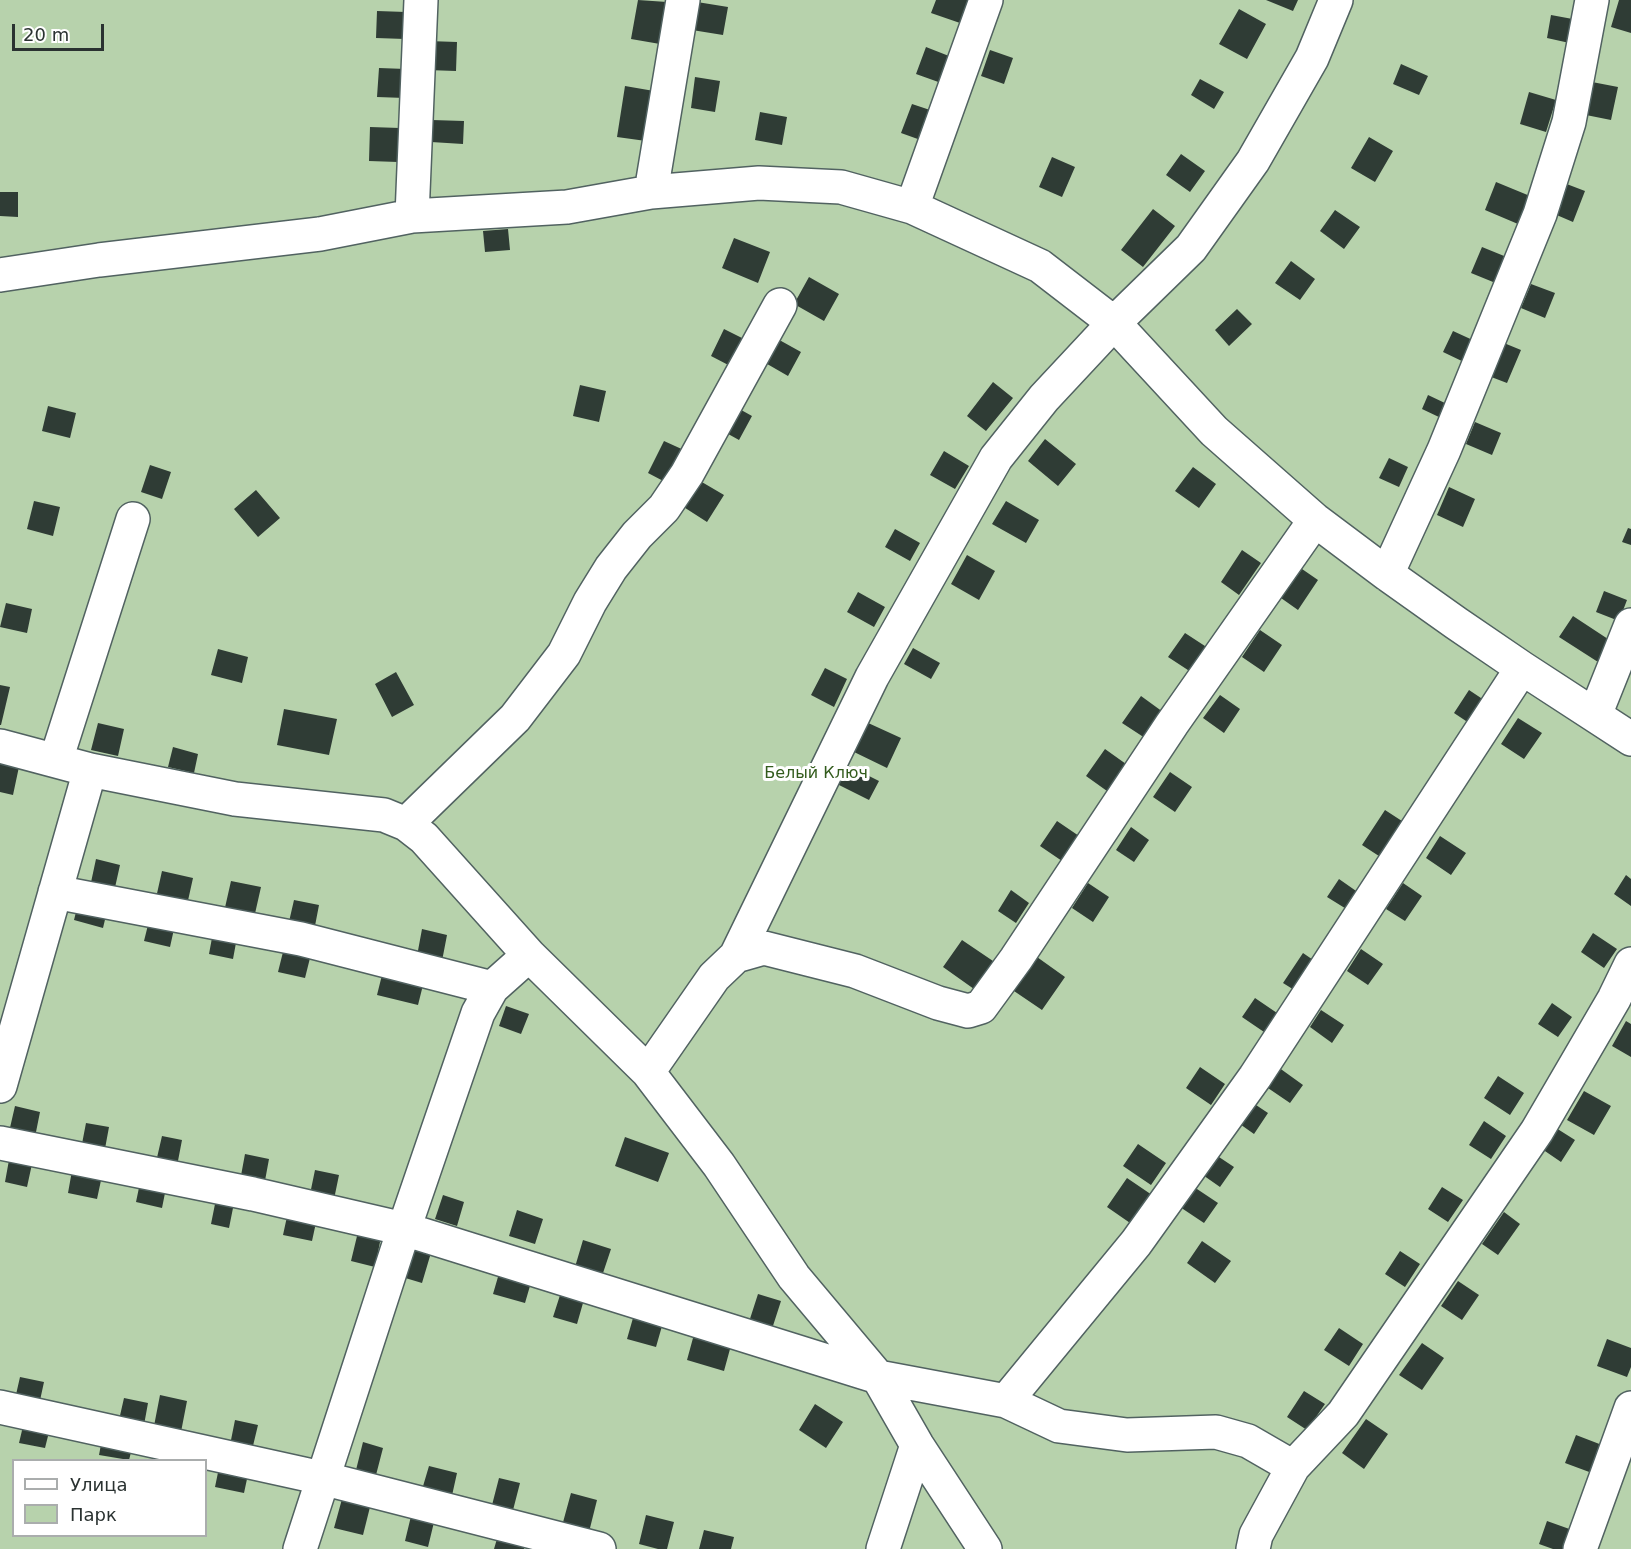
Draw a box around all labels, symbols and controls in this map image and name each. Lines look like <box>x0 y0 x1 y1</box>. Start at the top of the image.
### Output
scale bar <box>15 12 106 50</box>
text: 20 m <box>23 24 69 45</box>
park label: Белый Ключ <box>764 764 868 784</box>
legend <box>12 1459 207 1537</box>
text: Улица <box>70 1474 127 1495</box>
text: Парк <box>70 1504 117 1525</box>

